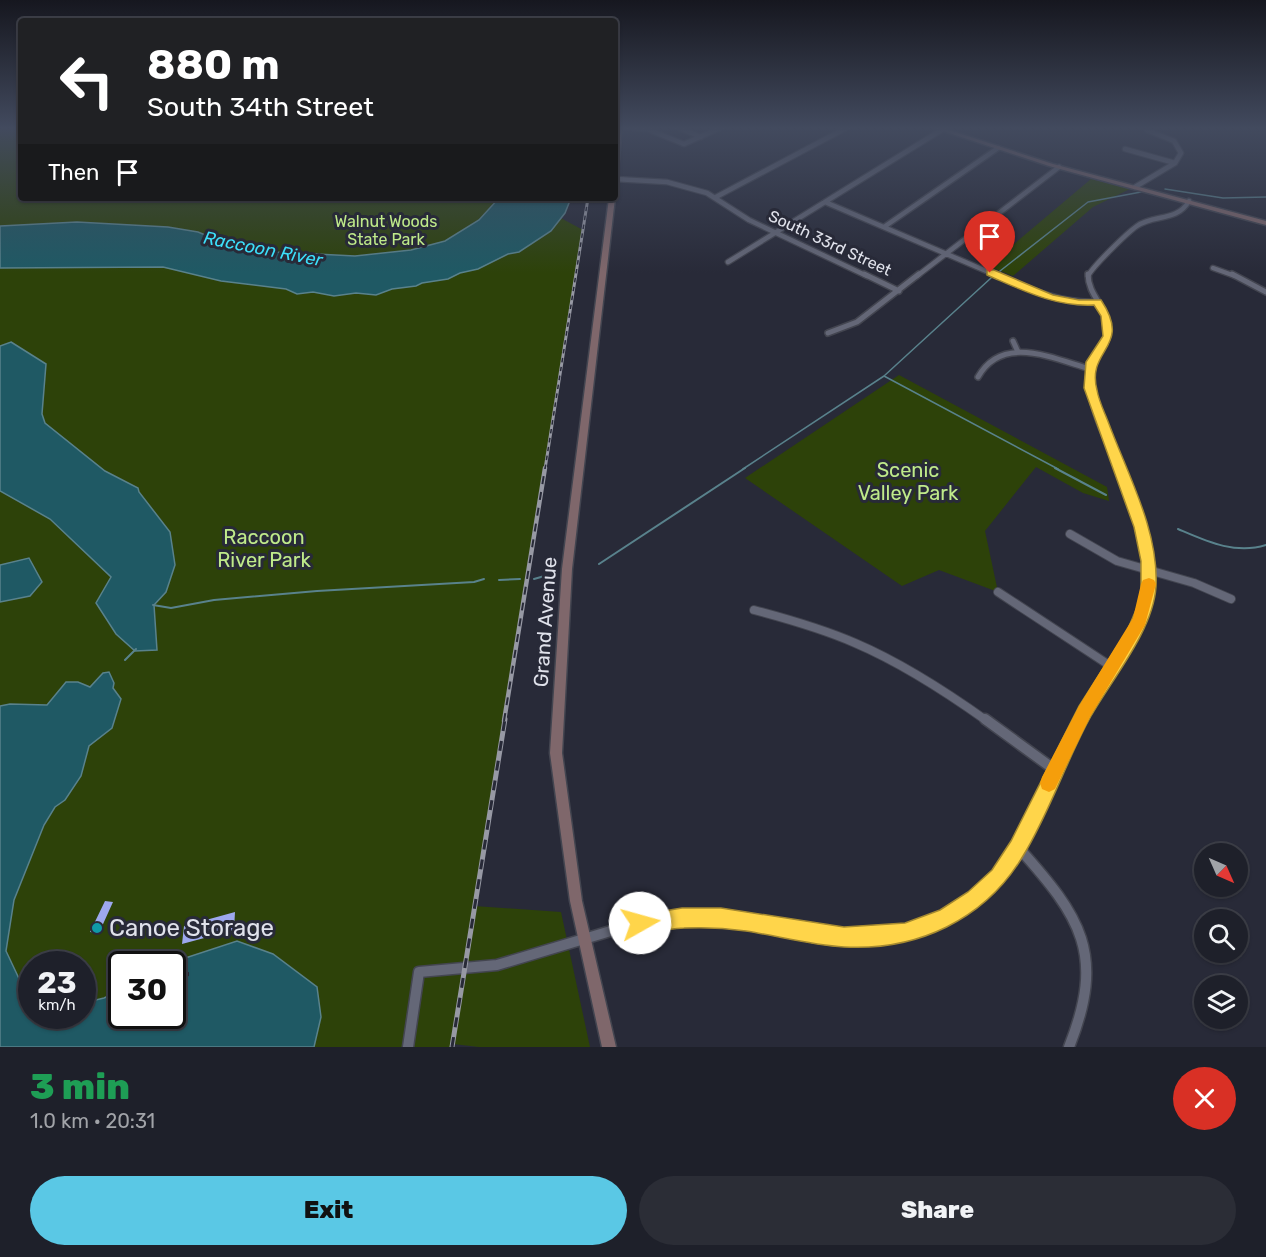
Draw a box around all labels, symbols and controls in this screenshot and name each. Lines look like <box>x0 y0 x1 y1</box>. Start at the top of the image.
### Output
text: 880 m <box>147 40 280 90</box>
icon: left <box>48 42 126 120</box>
text: South 34th Street <box>147 91 374 123</box>
icon: arrive <box>111 156 144 189</box>
text: Then <box>48 159 99 186</box>
street label: South 33rd Street <box>765 206 895 280</box>
pin <box>964 211 1015 273</box>
park label: Walnut Woods State Park <box>335 212 437 249</box>
icon: arrive <box>973 220 1006 253</box>
water label: Raccoon River <box>202 227 326 272</box>
park label: Scenic Valley Park <box>858 458 959 505</box>
park label: Raccoon River Park <box>217 525 311 572</box>
street label: Grand Avenue <box>528 556 562 688</box>
north arrow <box>1194 843 1248 897</box>
map controls <box>1194 843 1248 1029</box>
position arrow <box>608 891 672 955</box>
button: search <box>1194 909 1248 963</box>
place label: Canoe Storage <box>109 914 274 942</box>
marker: Canoe Storage <box>90 921 104 935</box>
speed limit sign: 30 <box>108 951 186 1029</box>
text: 23 <box>37 965 77 1001</box>
button: layers <box>1194 975 1248 1029</box>
text: km/h <box>38 996 76 1014</box>
text: 3 min <box>30 1065 130 1108</box>
button: close <box>1173 1067 1236 1130</box>
text: 1.0 km · 20:31 <box>30 1109 155 1133</box>
button: Exit <box>30 1176 627 1245</box>
button: Share <box>639 1176 1236 1245</box>

